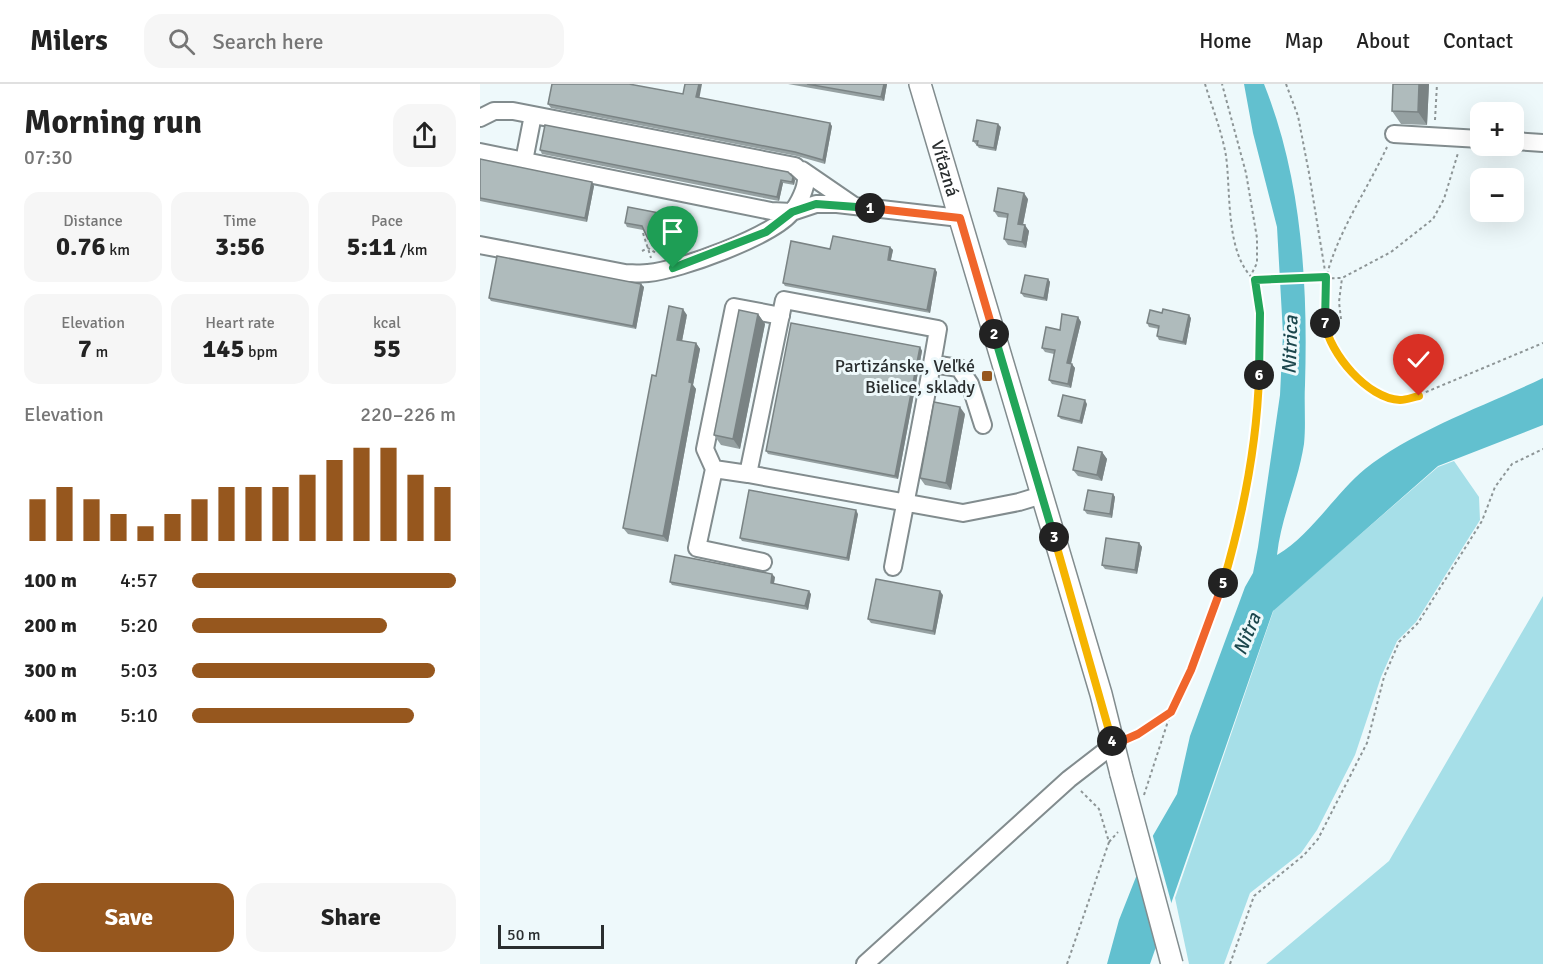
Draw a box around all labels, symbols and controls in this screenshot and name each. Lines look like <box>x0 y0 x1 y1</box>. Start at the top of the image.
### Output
search box <box>144 14 564 68</box>
text: Milers <box>30 24 108 58</box>
icon: search <box>165 25 198 58</box>
text: Search here <box>213 28 324 55</box>
text: Home <box>1199 28 1252 54</box>
text: Map <box>1285 28 1323 54</box>
text: About <box>1356 28 1410 54</box>
text: Contact <box>1443 28 1513 54</box>
text: Morning run <box>24 102 202 143</box>
map controls <box>1470 102 1524 222</box>
button: + <box>1470 102 1524 156</box>
button: share <box>393 104 456 167</box>
street label: Víťazná <box>926 138 964 199</box>
text: 07:30 <box>24 145 73 170</box>
button: − <box>1470 168 1524 222</box>
pin: 1 <box>855 193 885 223</box>
text: 1 <box>866 198 874 218</box>
pin <box>647 206 698 268</box>
text: Distance <box>63 211 123 231</box>
text: Time <box>224 211 256 231</box>
text: Pace <box>371 211 403 231</box>
icon: arrive <box>656 215 689 248</box>
text: 0.76 <box>56 231 106 263</box>
text: 3:56 <box>215 231 265 263</box>
text: 5:11 <box>347 231 396 263</box>
text: km <box>106 240 130 260</box>
text: /km <box>396 240 427 260</box>
pin: 7 <box>1310 308 1340 338</box>
text: Elevation <box>61 313 125 333</box>
text: Heart rate <box>205 313 275 333</box>
text: kcal <box>373 313 401 333</box>
text: 7 <box>1321 313 1329 333</box>
water label: Nitrica <box>1276 314 1304 375</box>
pin: 2 <box>979 319 1009 349</box>
text: 2 <box>990 324 998 344</box>
text: 7 <box>78 333 92 365</box>
text: 145 <box>202 333 244 365</box>
text: 55 <box>373 333 401 365</box>
pin <box>1393 334 1444 396</box>
text: m <box>92 342 108 362</box>
text: bpm <box>244 342 278 362</box>
icon: check <box>1402 343 1435 376</box>
place label: Partizánske, Veľké Bielice, sklady <box>835 355 976 398</box>
pin: 6 <box>1244 360 1274 390</box>
text: 6 <box>1255 365 1263 385</box>
marker: Partizánske, Veľké Bielice, sklady <box>980 369 994 383</box>
text: Elevation <box>24 402 104 427</box>
text: 220–226 m <box>360 402 456 427</box>
pin: 3 <box>1039 522 1069 552</box>
text: 3 <box>1050 527 1058 547</box>
text: 100 m <box>24 568 77 593</box>
text: 4:57 <box>120 568 158 593</box>
pin: 5 <box>1208 568 1238 598</box>
text: 5 <box>1219 573 1227 593</box>
water label: Nitra <box>1227 608 1267 659</box>
text: 200 m <box>24 613 77 638</box>
text: 5:20 <box>120 613 158 638</box>
text: 300 m <box>24 658 77 683</box>
text: 5:03 <box>120 658 158 683</box>
text: 400 m <box>24 703 77 728</box>
text: 5:10 <box>120 703 158 728</box>
pin: 4 <box>1097 726 1127 756</box>
text: 4 <box>1108 731 1116 751</box>
button: Save <box>24 883 234 952</box>
button: Share <box>246 883 456 952</box>
scale bar <box>498 922 604 950</box>
text: 50 m <box>507 925 541 945</box>

